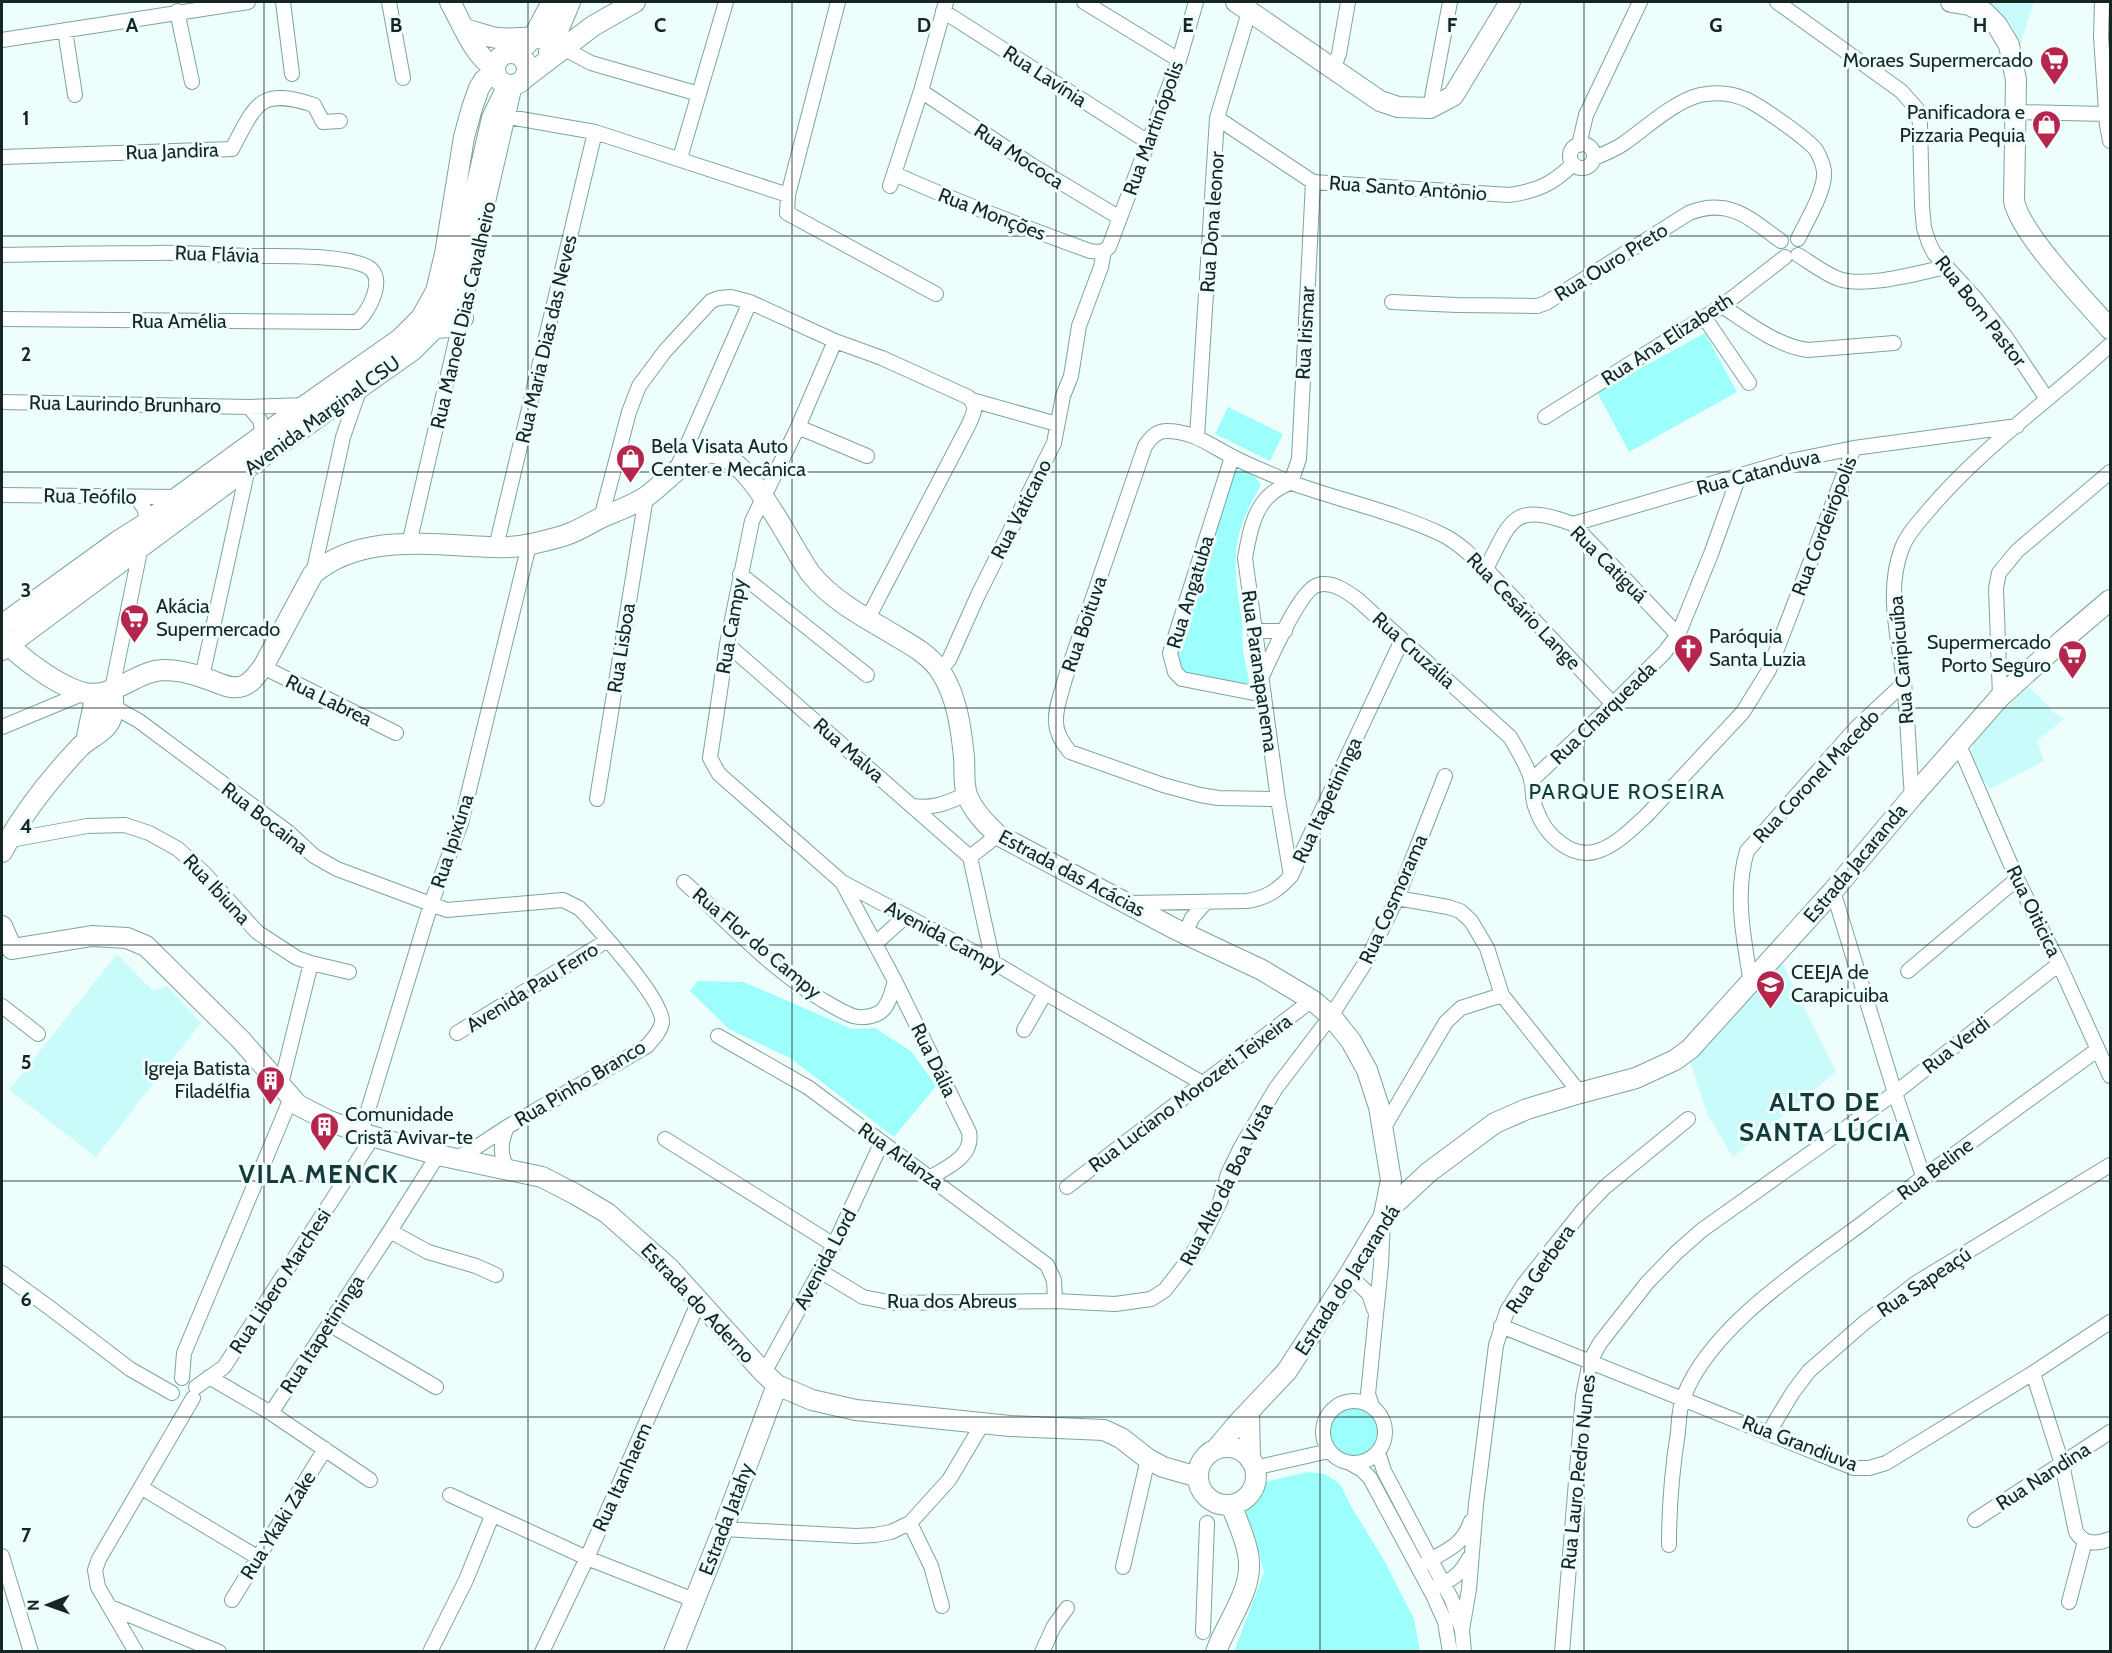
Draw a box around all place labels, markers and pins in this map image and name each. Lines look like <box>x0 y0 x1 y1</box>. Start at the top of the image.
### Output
supermarket icon: Moraes Supermercado <box>2038 44 2070 86</box>
place label: Moraes Supermercado <box>1843 48 2033 72</box>
place label: Panificadora e Pizzaria Pequia <box>1899 100 2025 147</box>
shop icon: Panificadora e Pizzaria Pequia <box>2030 108 2062 150</box>
place label: Bela Visata Auto Center e Mecânica <box>651 434 806 481</box>
shop icon: Bela Visata Auto Center e Mecânica <box>614 442 646 484</box>
place label: Akácia Supermercado <box>156 594 280 641</box>
supermarket icon: Akácia Supermercado <box>119 602 151 644</box>
place label: Paróquia Santa Luzia <box>1709 624 1806 671</box>
place label: Supermercado Porto Seguro <box>1927 630 2051 677</box>
church icon: Paróquia Santa Luzia <box>1672 632 1704 674</box>
supermarket icon: Supermercado Porto Seguro <box>2056 638 2088 680</box>
place label: CEEJA de Carapicuiba <box>1791 960 1889 1007</box>
school or university icon: CEEJA de Carapicuiba <box>1754 968 1786 1010</box>
place label: Igreja Batista Filadélfia <box>144 1056 250 1103</box>
building icon: Igreja Batista Filadélfia <box>255 1064 287 1106</box>
place label: Comunidade Cristã Avivar-te <box>345 1102 473 1149</box>
building icon: Comunidade Cristã Avivar-te <box>308 1110 340 1152</box>

